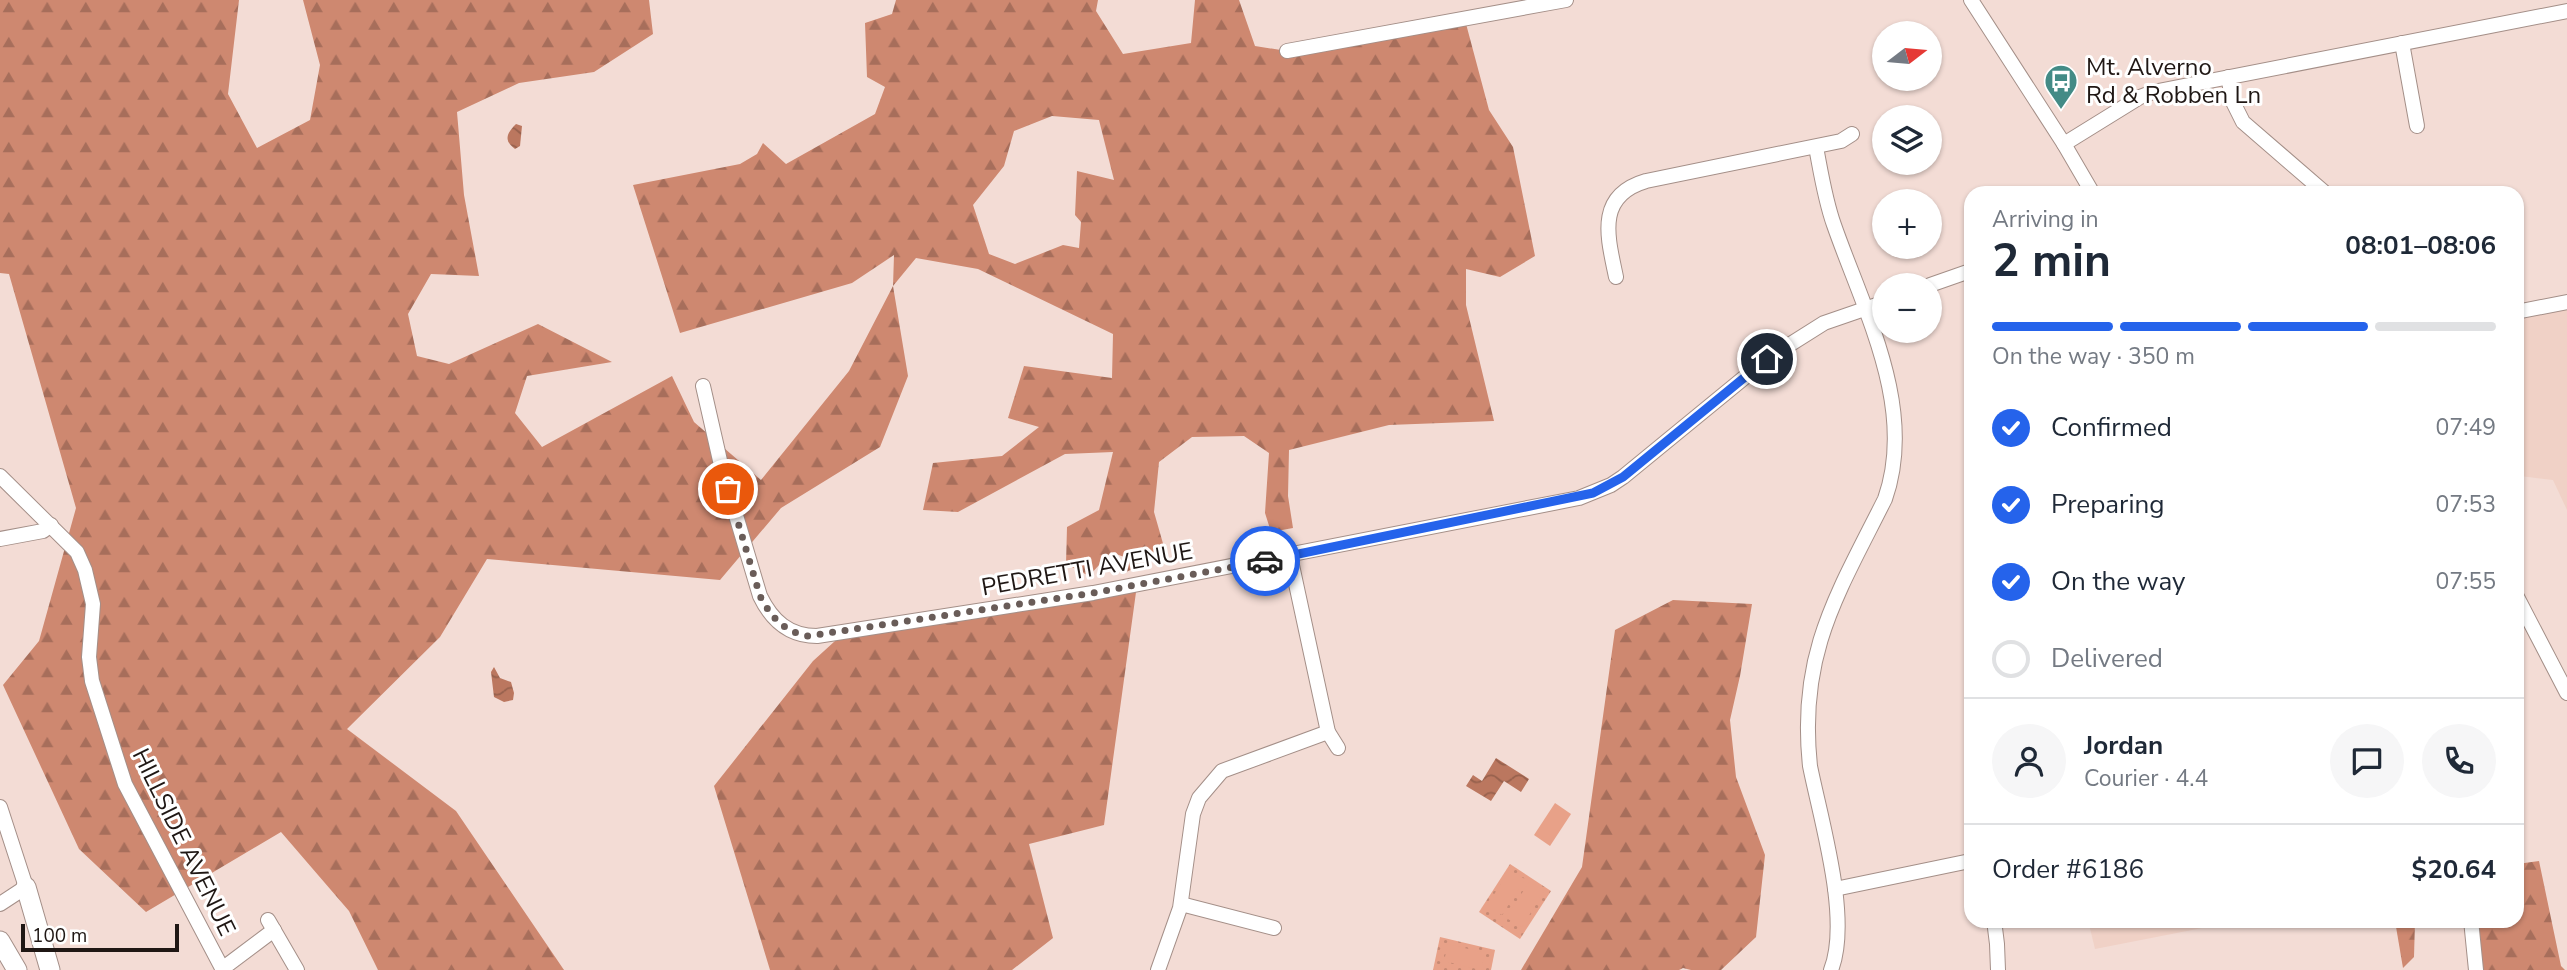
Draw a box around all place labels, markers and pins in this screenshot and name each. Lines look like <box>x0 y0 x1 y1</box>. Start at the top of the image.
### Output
place label: Mt. Alverno Rd & Robben Ln <box>2086 51 2261 111</box>
bus stop icon: Mt. Alverno Rd & Robben Ln <box>2042 62 2080 111</box>
pin <box>1737 329 1797 389</box>
pin <box>698 459 758 519</box>

